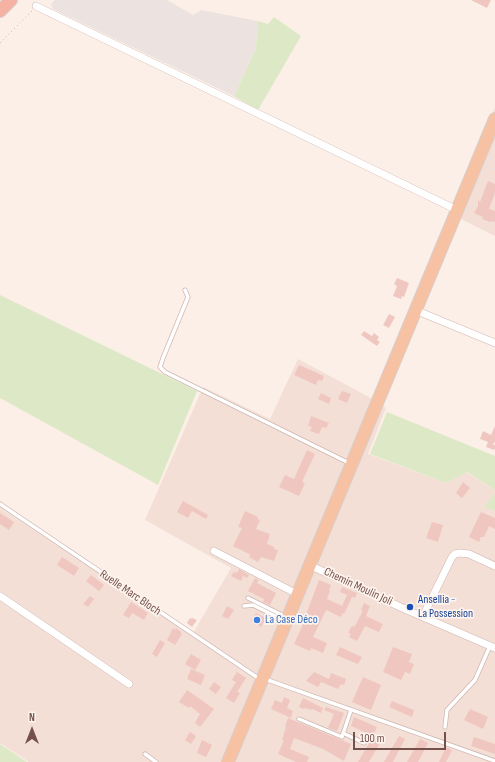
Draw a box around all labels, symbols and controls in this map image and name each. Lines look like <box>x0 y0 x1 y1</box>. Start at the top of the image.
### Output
street label: Chemin Moulin Joli <box>322 565 394 609</box>
street label: Ruelle Marc Bloch <box>97 567 163 619</box>
place label: Ansellia - La Possession <box>418 593 473 621</box>
marker: Ansellia - La Possession <box>405 602 415 612</box>
place label: La Case Déco <box>265 613 318 627</box>
marker: La Case Déco <box>252 615 262 625</box>
north arrow <box>12 710 52 750</box>
text: N <box>29 711 35 724</box>
scale bar <box>355 724 448 750</box>
text: 100 m <box>360 731 385 746</box>

